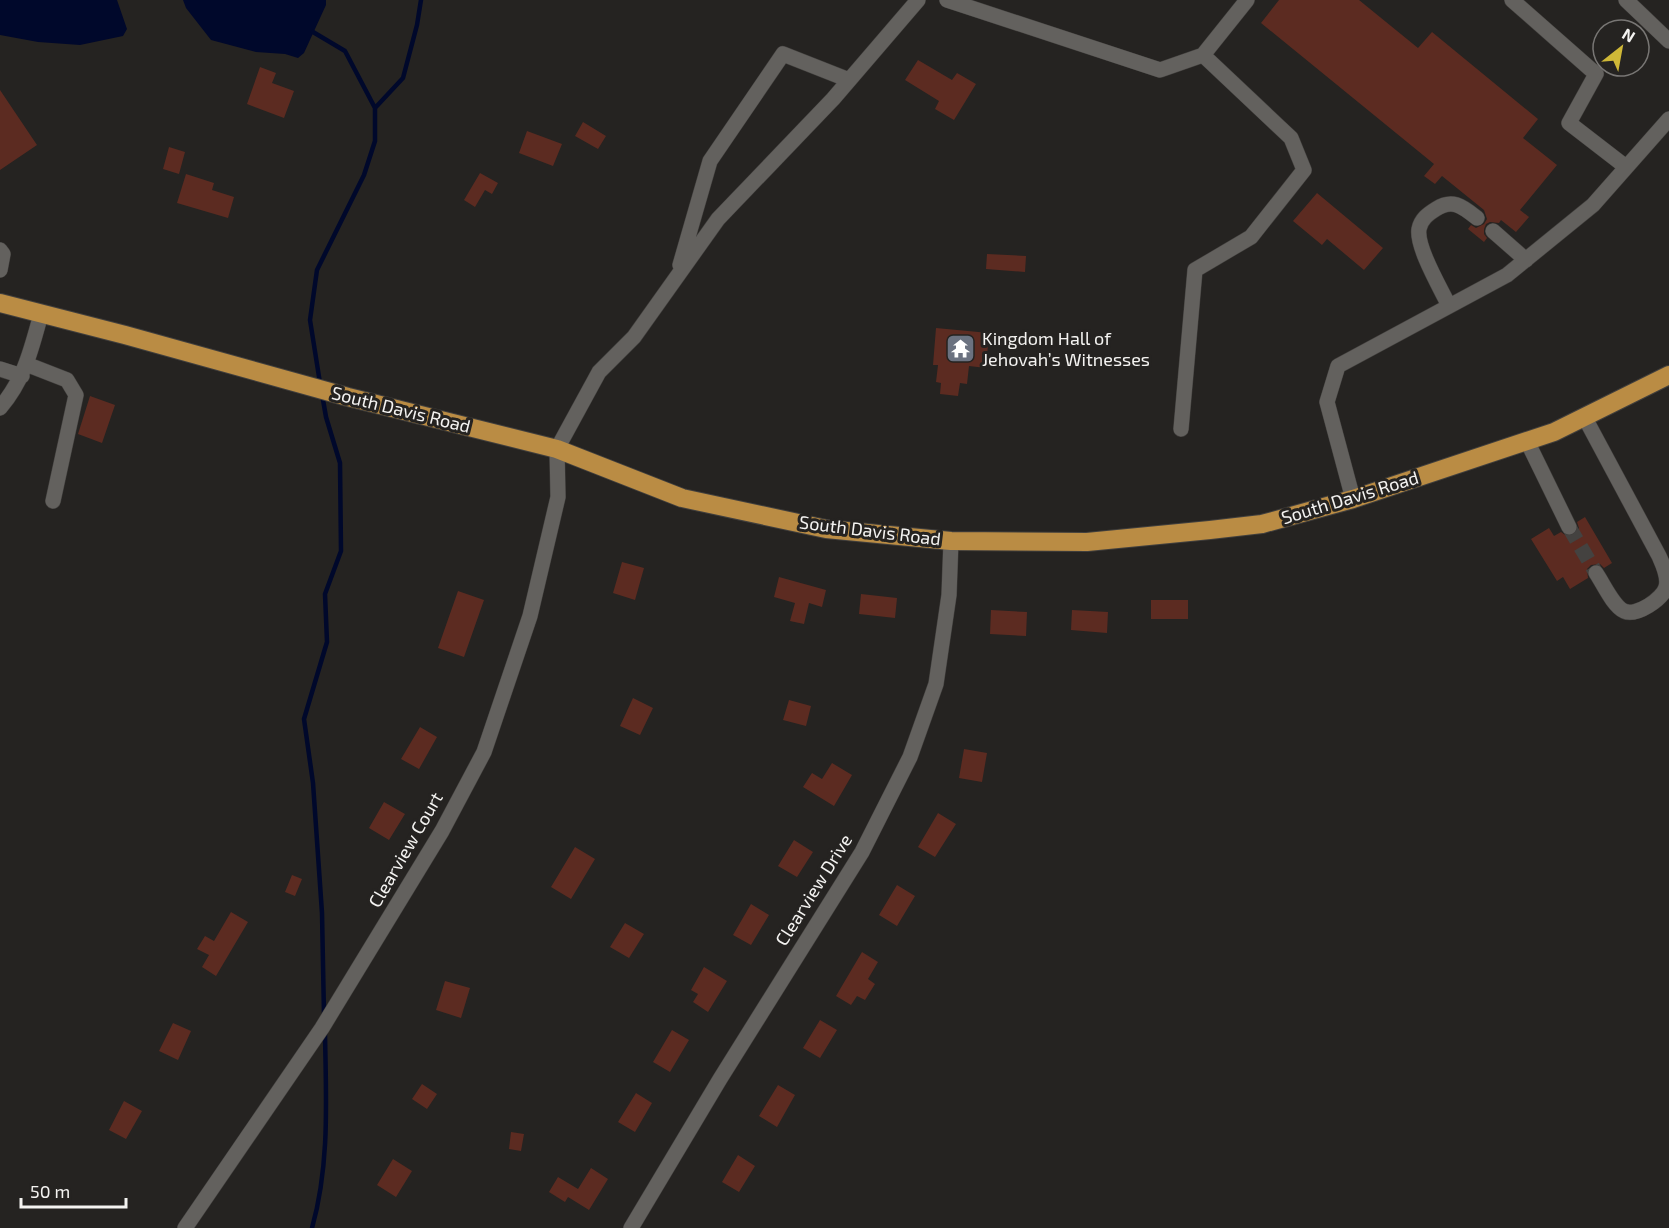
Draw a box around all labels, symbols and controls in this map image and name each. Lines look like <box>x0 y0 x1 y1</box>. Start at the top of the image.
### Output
north arrow <box>1591 18 1651 78</box>
text: N <box>1619 24 1639 46</box>
place label: Kingdom Hall of Jehovah’s Witnesses <box>982 327 1150 370</box>
temple icon: Kingdom Hall of Jehovah’s Witnesses <box>945 333 977 365</box>
street label: South Davis Road <box>330 381 473 437</box>
street label: South Davis Road <box>1278 466 1421 528</box>
street label: South Davis Road <box>798 510 942 550</box>
street label: Clearview Court <box>363 788 447 911</box>
street label: Clearview Drive <box>770 830 856 949</box>
scale bar <box>21 1171 126 1209</box>
text: 50 m <box>30 1180 70 1202</box>

